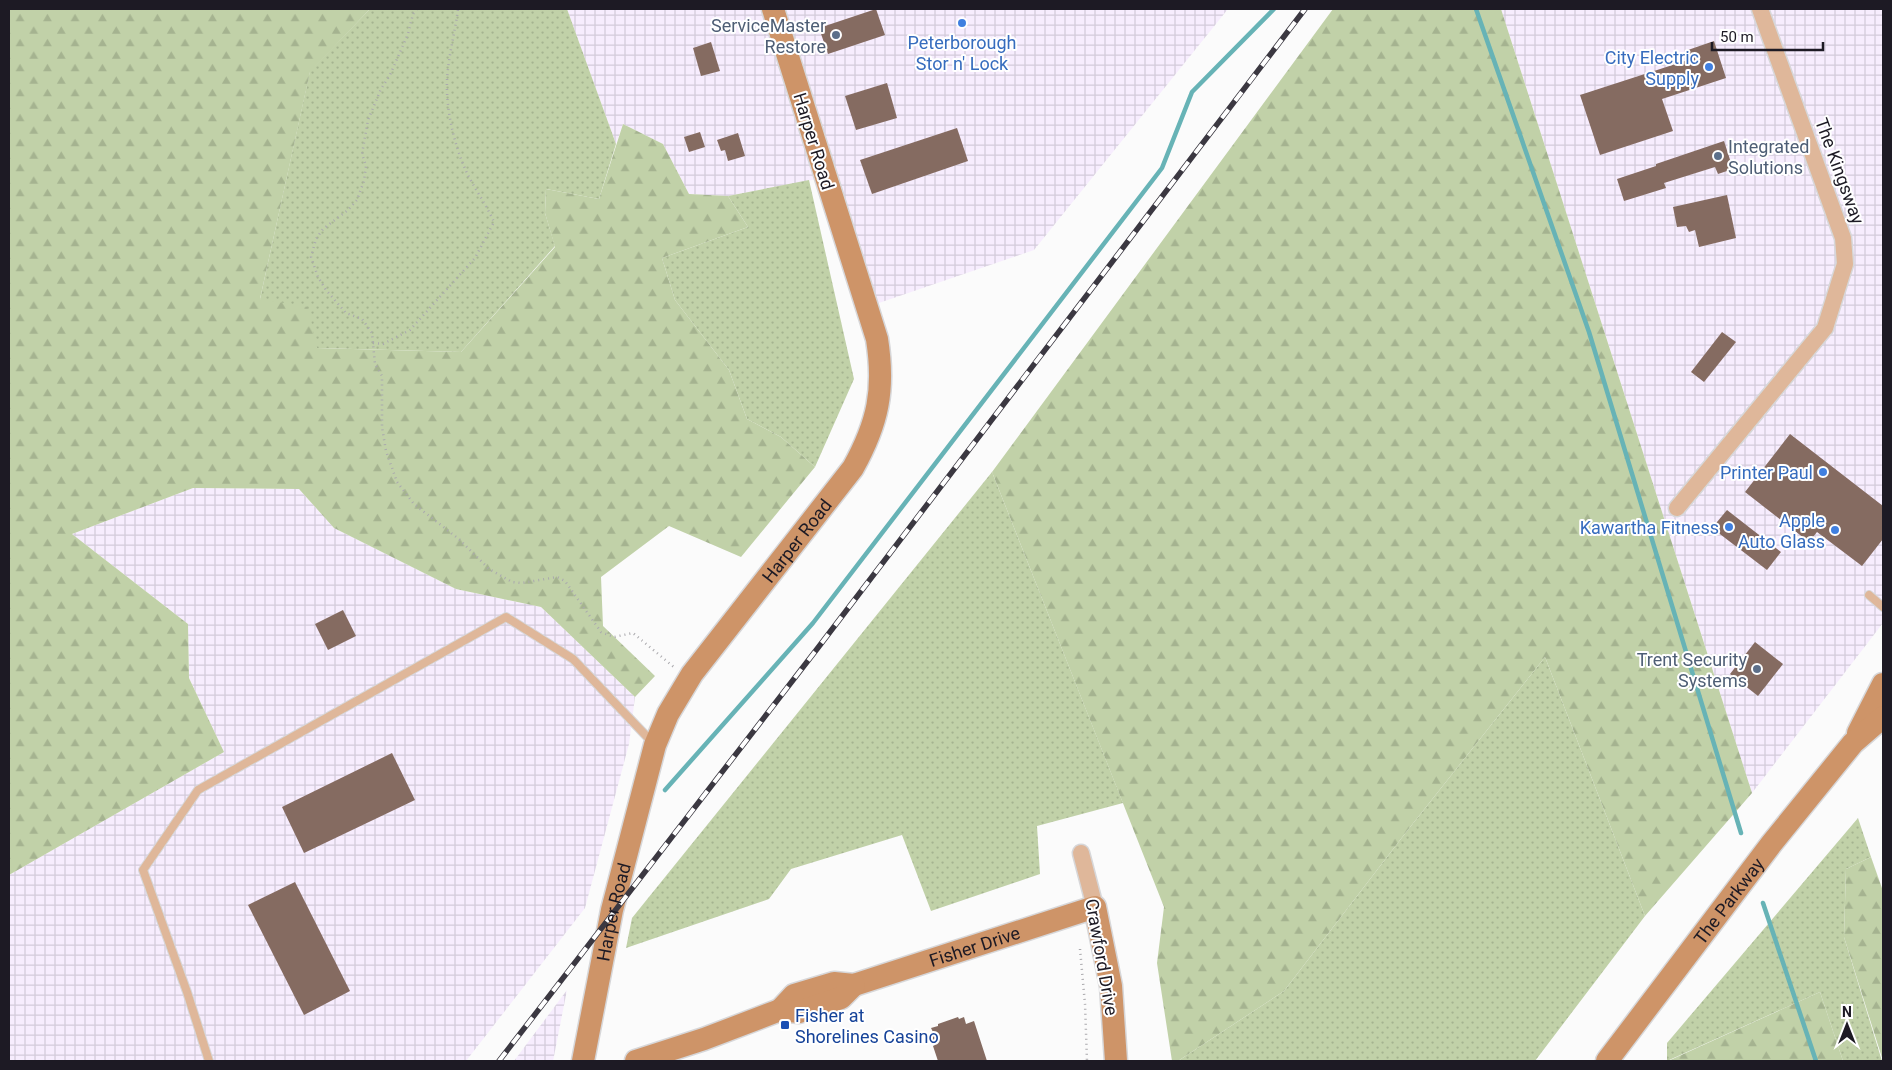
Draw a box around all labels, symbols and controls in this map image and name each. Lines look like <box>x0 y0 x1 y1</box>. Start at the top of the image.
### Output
place label: ServiceMaster Restore <box>711 15 826 57</box>
marker: Peterborough Stor n' Lock <box>956 17 968 29</box>
scale bar <box>1712 20 1823 52</box>
text: 50 m <box>1720 28 1754 46</box>
marker: ServiceMaster Restore <box>830 29 842 41</box>
place label: Peterborough Stor n' Lock <box>908 32 1016 74</box>
place label: City Electric Supply <box>1605 47 1699 89</box>
marker: City Electric Supply <box>1703 61 1715 73</box>
street label: Harper Road <box>789 90 839 192</box>
street label: The Kingsway <box>1811 115 1869 227</box>
place label: Integrated Solutions <box>1728 136 1810 178</box>
marker: Integrated Solutions <box>1712 150 1724 162</box>
place label: Printer Paul <box>1720 462 1813 483</box>
marker: Printer Paul <box>1817 466 1829 478</box>
street label: Harper Road <box>757 494 836 586</box>
place label: Apple Auto Glass <box>1738 510 1825 552</box>
place label: Kawartha Fitness <box>1580 517 1719 538</box>
marker: Kawartha Fitness <box>1723 521 1735 533</box>
marker: Apple Auto Glass <box>1829 524 1841 536</box>
place label: Trent Security Systems <box>1637 649 1747 691</box>
marker: Trent Security Systems <box>1751 663 1763 675</box>
street label: The Parkway <box>1689 853 1768 948</box>
street label: Harper Road <box>592 861 634 963</box>
street label: Crawford Drive <box>1081 897 1123 1017</box>
street label: Fisher Drive <box>926 922 1022 970</box>
north arrow <box>1822 1000 1872 1050</box>
text: N <box>1842 1004 1852 1020</box>
place label: Fisher at Shorelines Casino <box>795 1005 939 1047</box>
marker: Fisher at Shorelines Casino <box>779 1019 791 1031</box>

